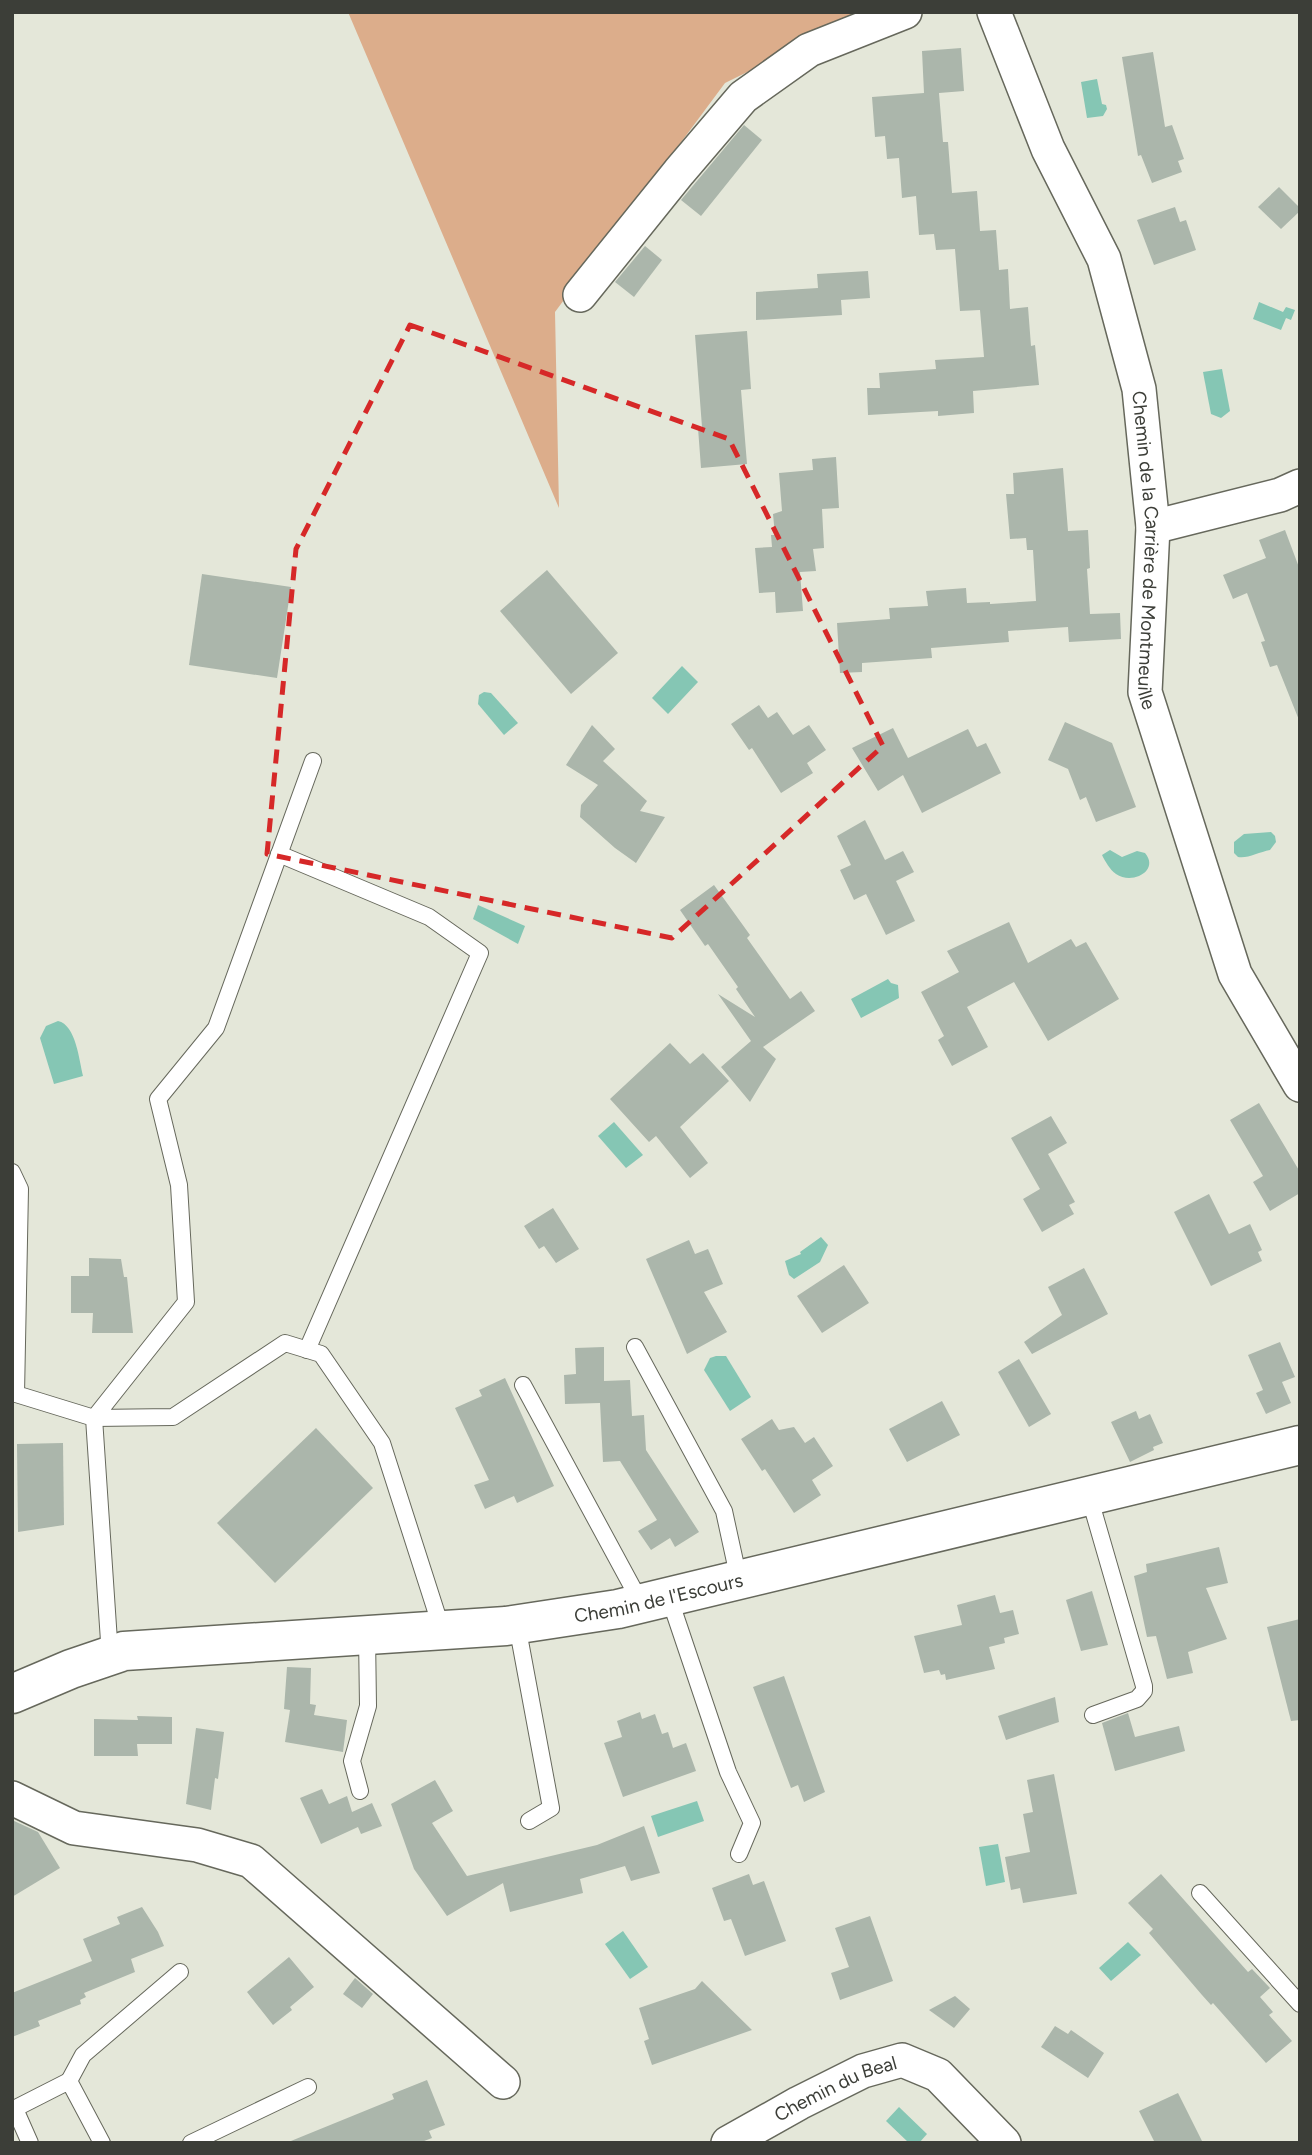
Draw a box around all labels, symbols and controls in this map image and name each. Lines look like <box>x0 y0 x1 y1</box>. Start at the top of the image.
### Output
street label: Chemin de la Carrière de Montmeuille <box>1127 390 1164 712</box>
street label: Chemin de l'Escours <box>573 1568 745 1628</box>
street label: Chemin du Beal <box>770 2051 899 2127</box>

